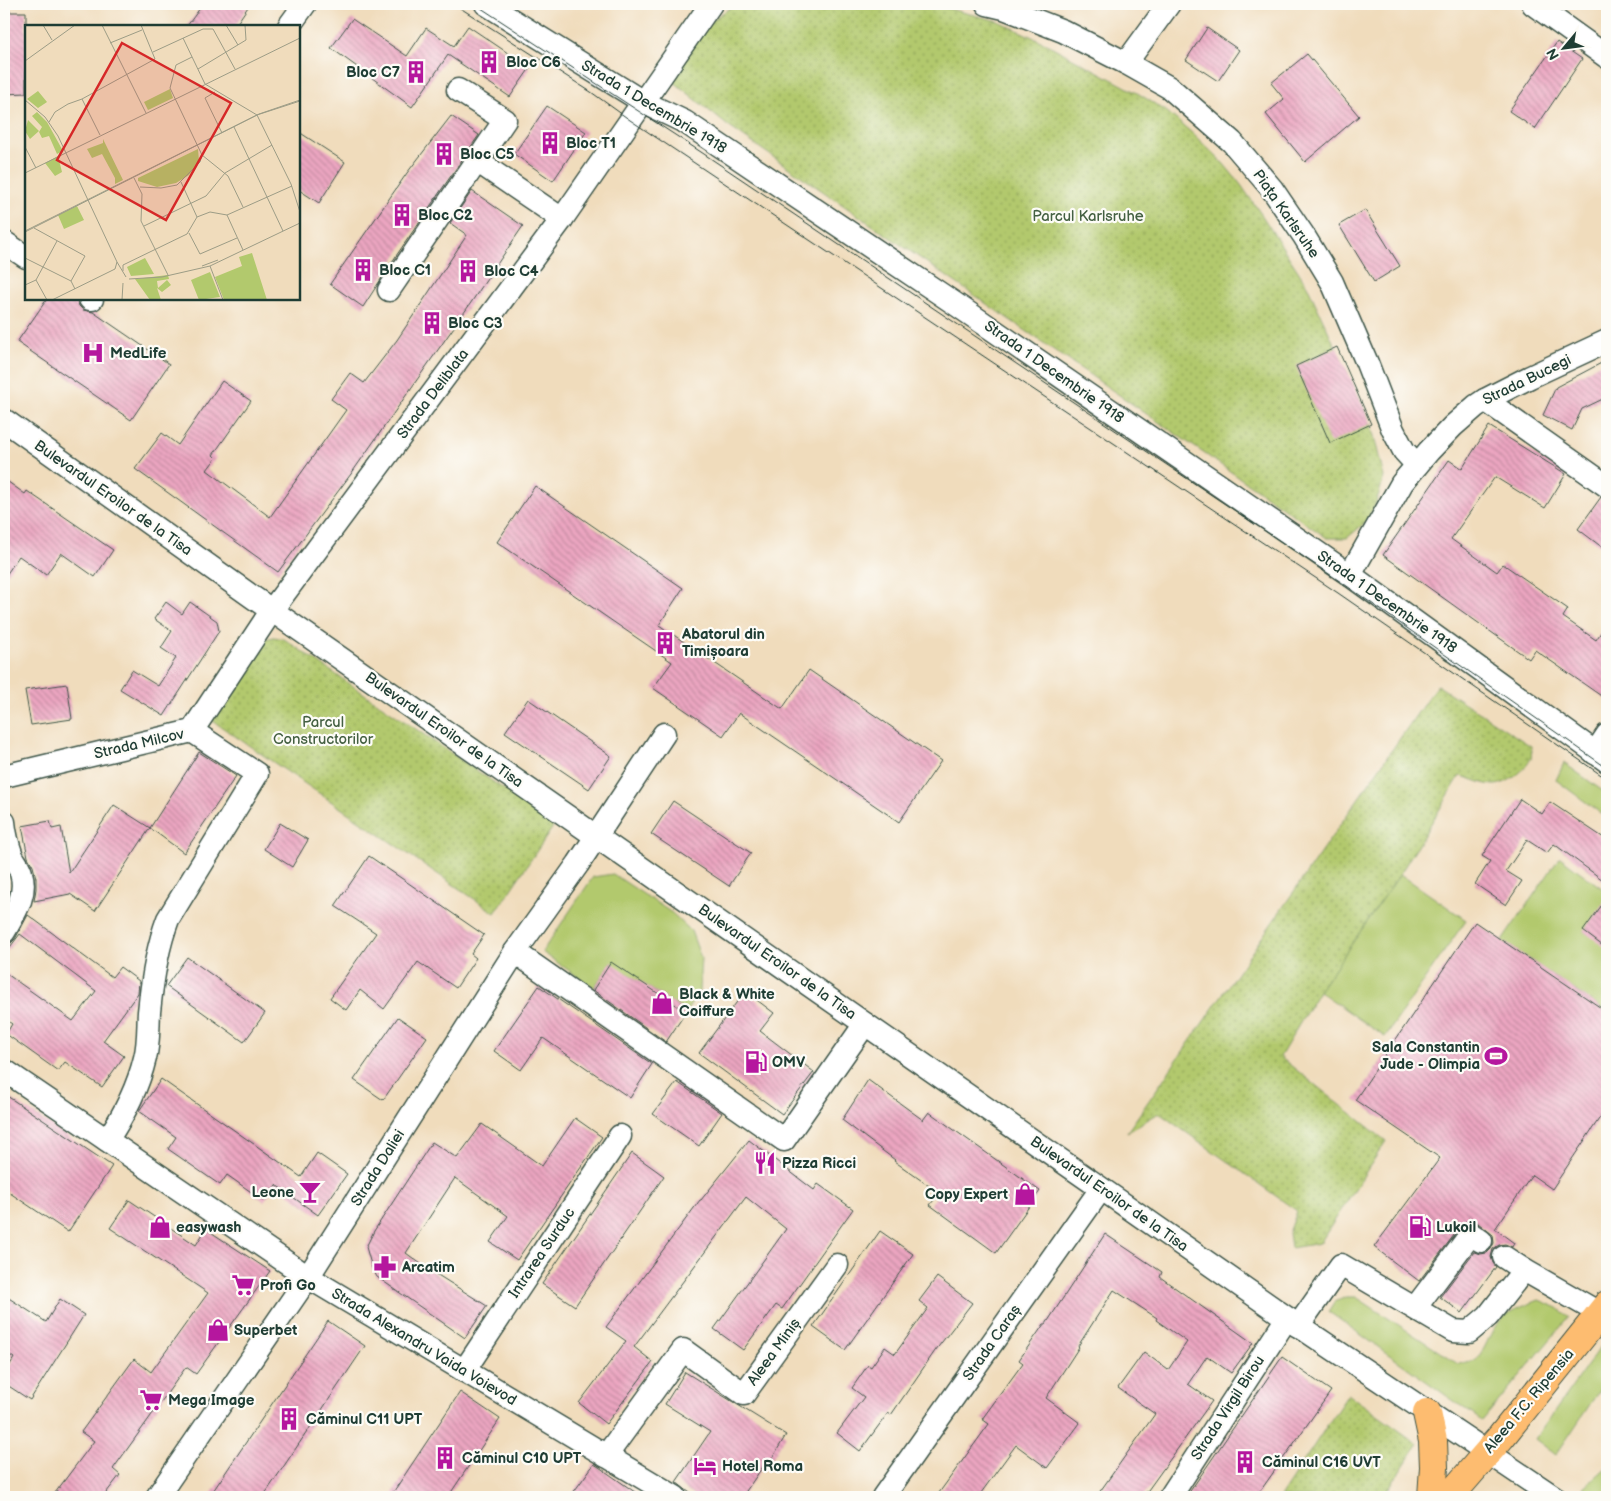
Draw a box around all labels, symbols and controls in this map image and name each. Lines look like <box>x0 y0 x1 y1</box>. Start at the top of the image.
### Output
north arrow <box>1538 22 1588 72</box>
inset map <box>25 25 300 300</box>
text: N <box>1543 45 1563 63</box>
building icon: Bloc C6 <box>476 49 502 75</box>
place label: Bloc C6 <box>506 53 561 72</box>
street label: Strada 1 Decembrie 1918 <box>578 56 731 158</box>
building icon: Bloc C7 <box>403 59 429 85</box>
place label: Bloc C7 <box>346 63 400 82</box>
building icon: Bloc T1 <box>537 130 563 156</box>
place label: Bloc T1 <box>566 134 616 153</box>
building icon: Bloc C5 <box>431 141 457 167</box>
place label: Bloc C5 <box>460 145 515 164</box>
street label: Piața Karlsruhe <box>1248 166 1324 262</box>
building icon: Bloc C2 <box>389 202 415 228</box>
place label: Bloc C2 <box>418 206 473 225</box>
park label: Parcul Karlsruhe <box>1032 207 1144 226</box>
building icon: Bloc C1 <box>350 257 376 283</box>
building icon: Bloc C4 <box>455 258 481 284</box>
place label: Bloc C1 <box>379 261 431 280</box>
place label: Bloc C4 <box>484 262 539 281</box>
building icon: Bloc C3 <box>419 310 445 336</box>
place label: Bloc C3 <box>448 314 503 333</box>
street label: Strada 1 Decembrie 1918 <box>980 316 1128 428</box>
hospital icon: MedLife <box>80 340 106 366</box>
place label: MedLife <box>110 344 167 363</box>
street label: Strada Deliblata <box>393 345 473 443</box>
street label: Strada Bucegi <box>1480 350 1574 410</box>
street label: Bulevardul Eroilor de la Tisa <box>30 436 196 560</box>
street label: Strada 1 Decembrie 1918 <box>1313 546 1461 658</box>
place label: Abatorul din Timișoara <box>681 625 765 661</box>
building icon: Abatorul din Timișoara <box>652 630 678 656</box>
street label: Bulevardul Eroilor de la Tisa <box>361 668 527 792</box>
park label: Parcul Constructorilor <box>273 713 374 749</box>
street label: Strada Milcov <box>92 724 187 764</box>
street label: Bulevardul Eroilor de la Tisa <box>694 900 860 1024</box>
place label: Black & White Coiffure <box>679 985 775 1021</box>
shop icon: Black & White Coiffure <box>649 990 675 1016</box>
place label: Sala Constantin Jude - Olimpia <box>1372 1038 1480 1074</box>
sports icon: Sala Constantin Jude - Olimpia <box>1483 1043 1509 1069</box>
fuel station icon: OMV <box>743 1049 769 1075</box>
place label: OMV <box>772 1053 806 1072</box>
street label: Strada Daliei <box>347 1126 409 1210</box>
street label: Bulevardul Eroilor de la Tisa <box>1026 1132 1192 1256</box>
restaurant icon: Pizza Ricci <box>752 1150 778 1176</box>
place label: Pizza Ricci <box>782 1154 856 1173</box>
bar icon: Leone <box>297 1179 323 1205</box>
shop icon: Copy Expert <box>1012 1181 1038 1207</box>
place label: Leone <box>251 1183 294 1202</box>
place label: Copy Expert <box>925 1185 1008 1204</box>
street label: Intrarea Surduc <box>505 1204 579 1302</box>
shop icon: easywash <box>147 1214 173 1240</box>
fuel station icon: Lukoil <box>1407 1214 1433 1240</box>
place label: easywash <box>176 1218 242 1237</box>
place label: Lukoil <box>1436 1218 1476 1237</box>
pharmacy icon: Arcatim <box>372 1254 398 1280</box>
place label: Arcatim <box>401 1258 455 1277</box>
supermarket icon: Profi Go <box>230 1272 256 1298</box>
place label: Profi Go <box>260 1276 316 1295</box>
street label: Strada Alexandru Vaida Voievod <box>328 1284 520 1410</box>
street label: Strada Caraș <box>959 1301 1026 1385</box>
street label: Aleea Miniș <box>743 1314 805 1389</box>
shop icon: Superbet <box>205 1317 231 1343</box>
place label: Superbet <box>234 1321 297 1340</box>
street label: Aleea F.C. Ripensia <box>1480 1345 1578 1457</box>
street label: Strada Virgil Birou <box>1187 1352 1269 1464</box>
supermarket icon: Mega Image <box>138 1387 164 1413</box>
place label: Mega Image <box>168 1391 255 1410</box>
building icon: Căminul C11 UPT <box>276 1406 302 1432</box>
place label: Căminul C11 UPT <box>306 1410 423 1429</box>
building icon: Căminul C10 UPT <box>432 1445 458 1471</box>
place label: Căminul C10 UPT <box>462 1449 582 1468</box>
building icon: Căminul C16 UVT <box>1232 1449 1258 1475</box>
hotel icon: Hotel Roma <box>692 1453 718 1479</box>
place label: Căminul C16 UVT <box>1262 1453 1381 1472</box>
place label: Hotel Roma <box>722 1457 803 1476</box>

